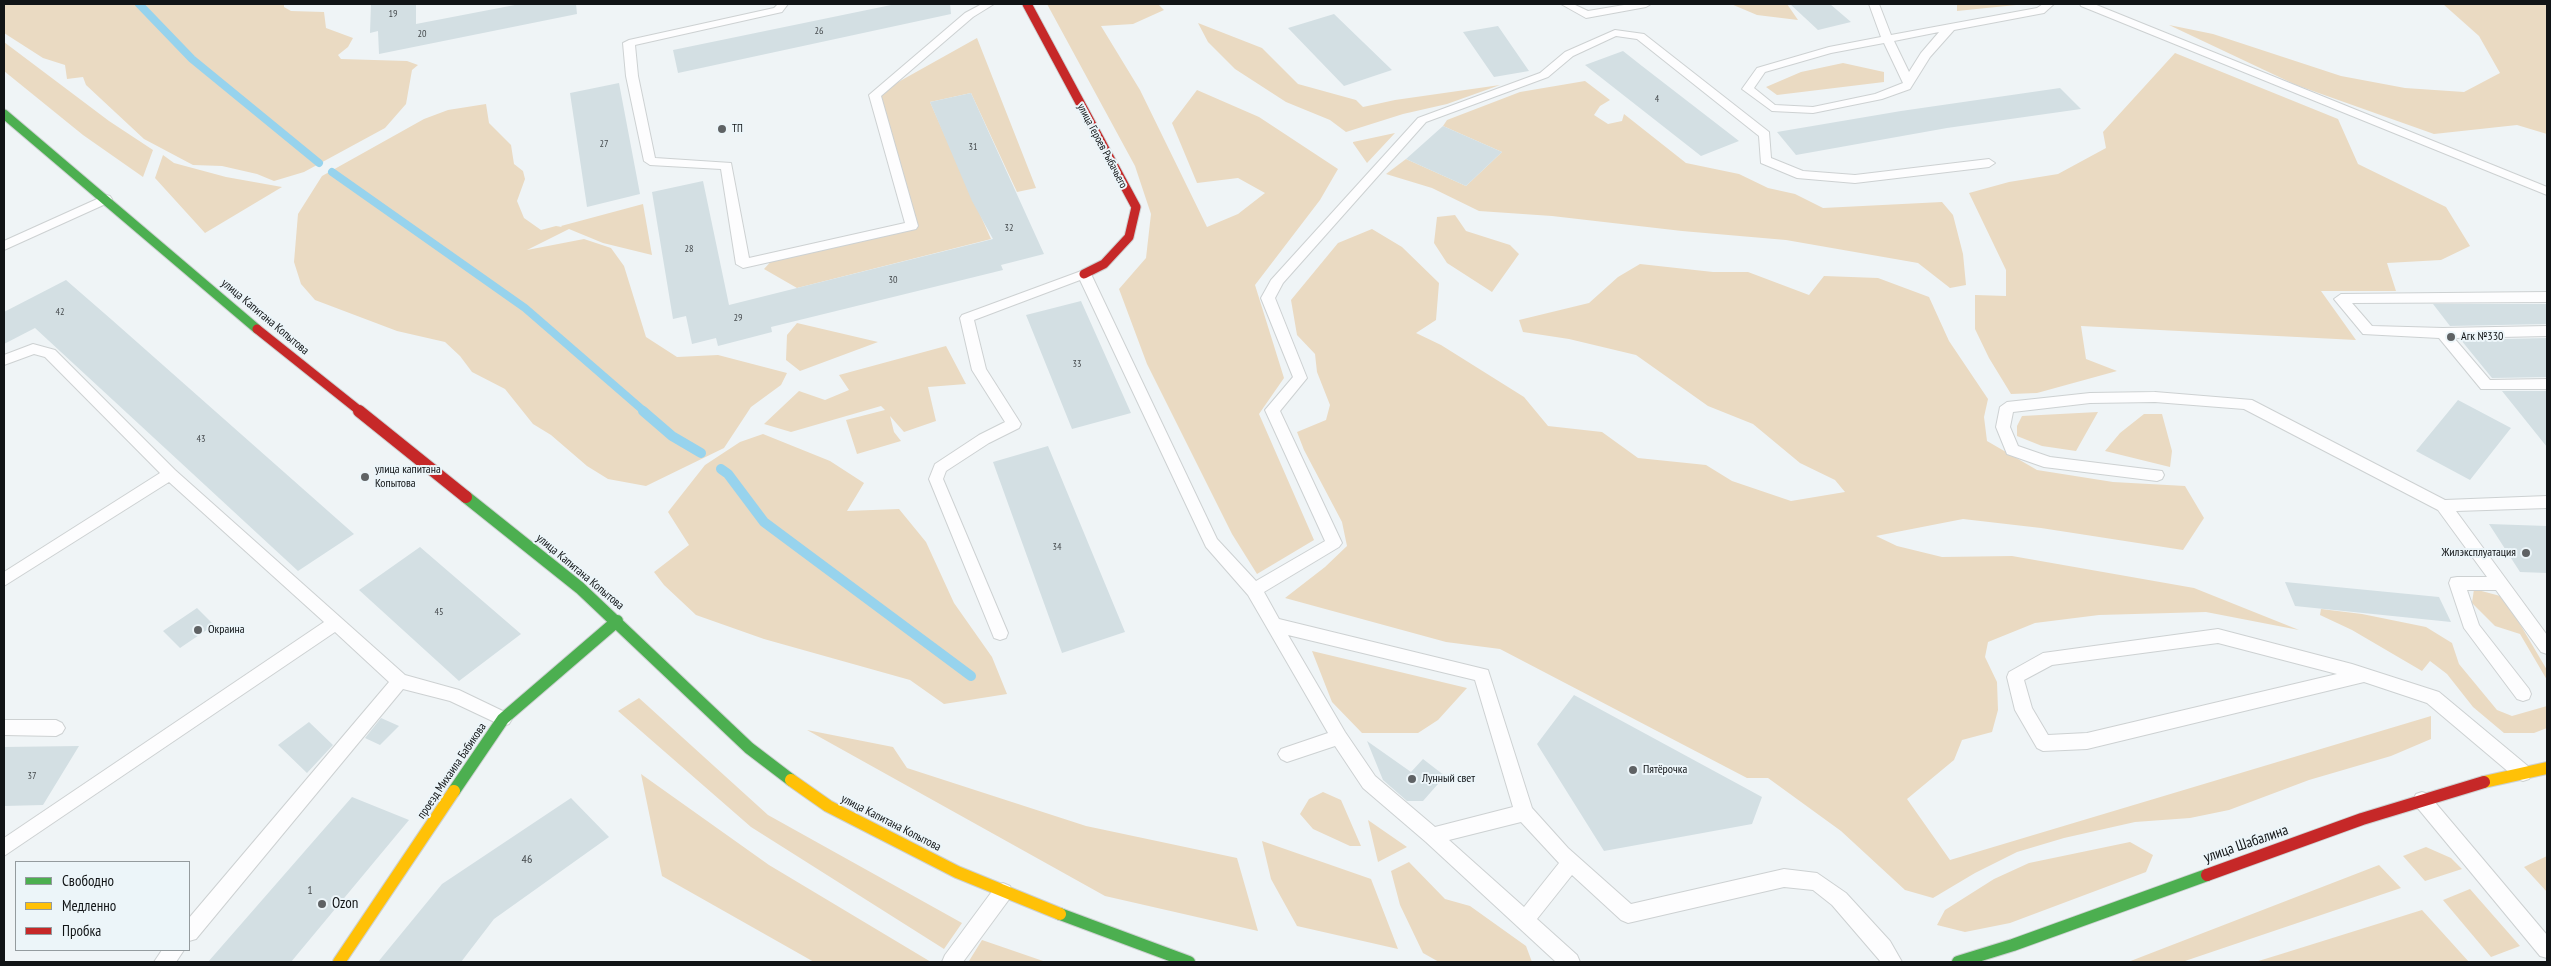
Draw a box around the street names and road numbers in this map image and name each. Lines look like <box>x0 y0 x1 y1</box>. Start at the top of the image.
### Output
street label: улица Героев Рыбачьего <box>1074 101 1130 191</box>
street label: улица Капитана Копытова <box>218 276 312 358</box>
street label: улица Капитана Копытова <box>533 531 627 613</box>
street label: проезд Михаила Бабикова <box>415 720 489 822</box>
street label: улица Капитана Копытова <box>839 792 943 854</box>
street label: улица Шабалина <box>2201 821 2291 867</box>

